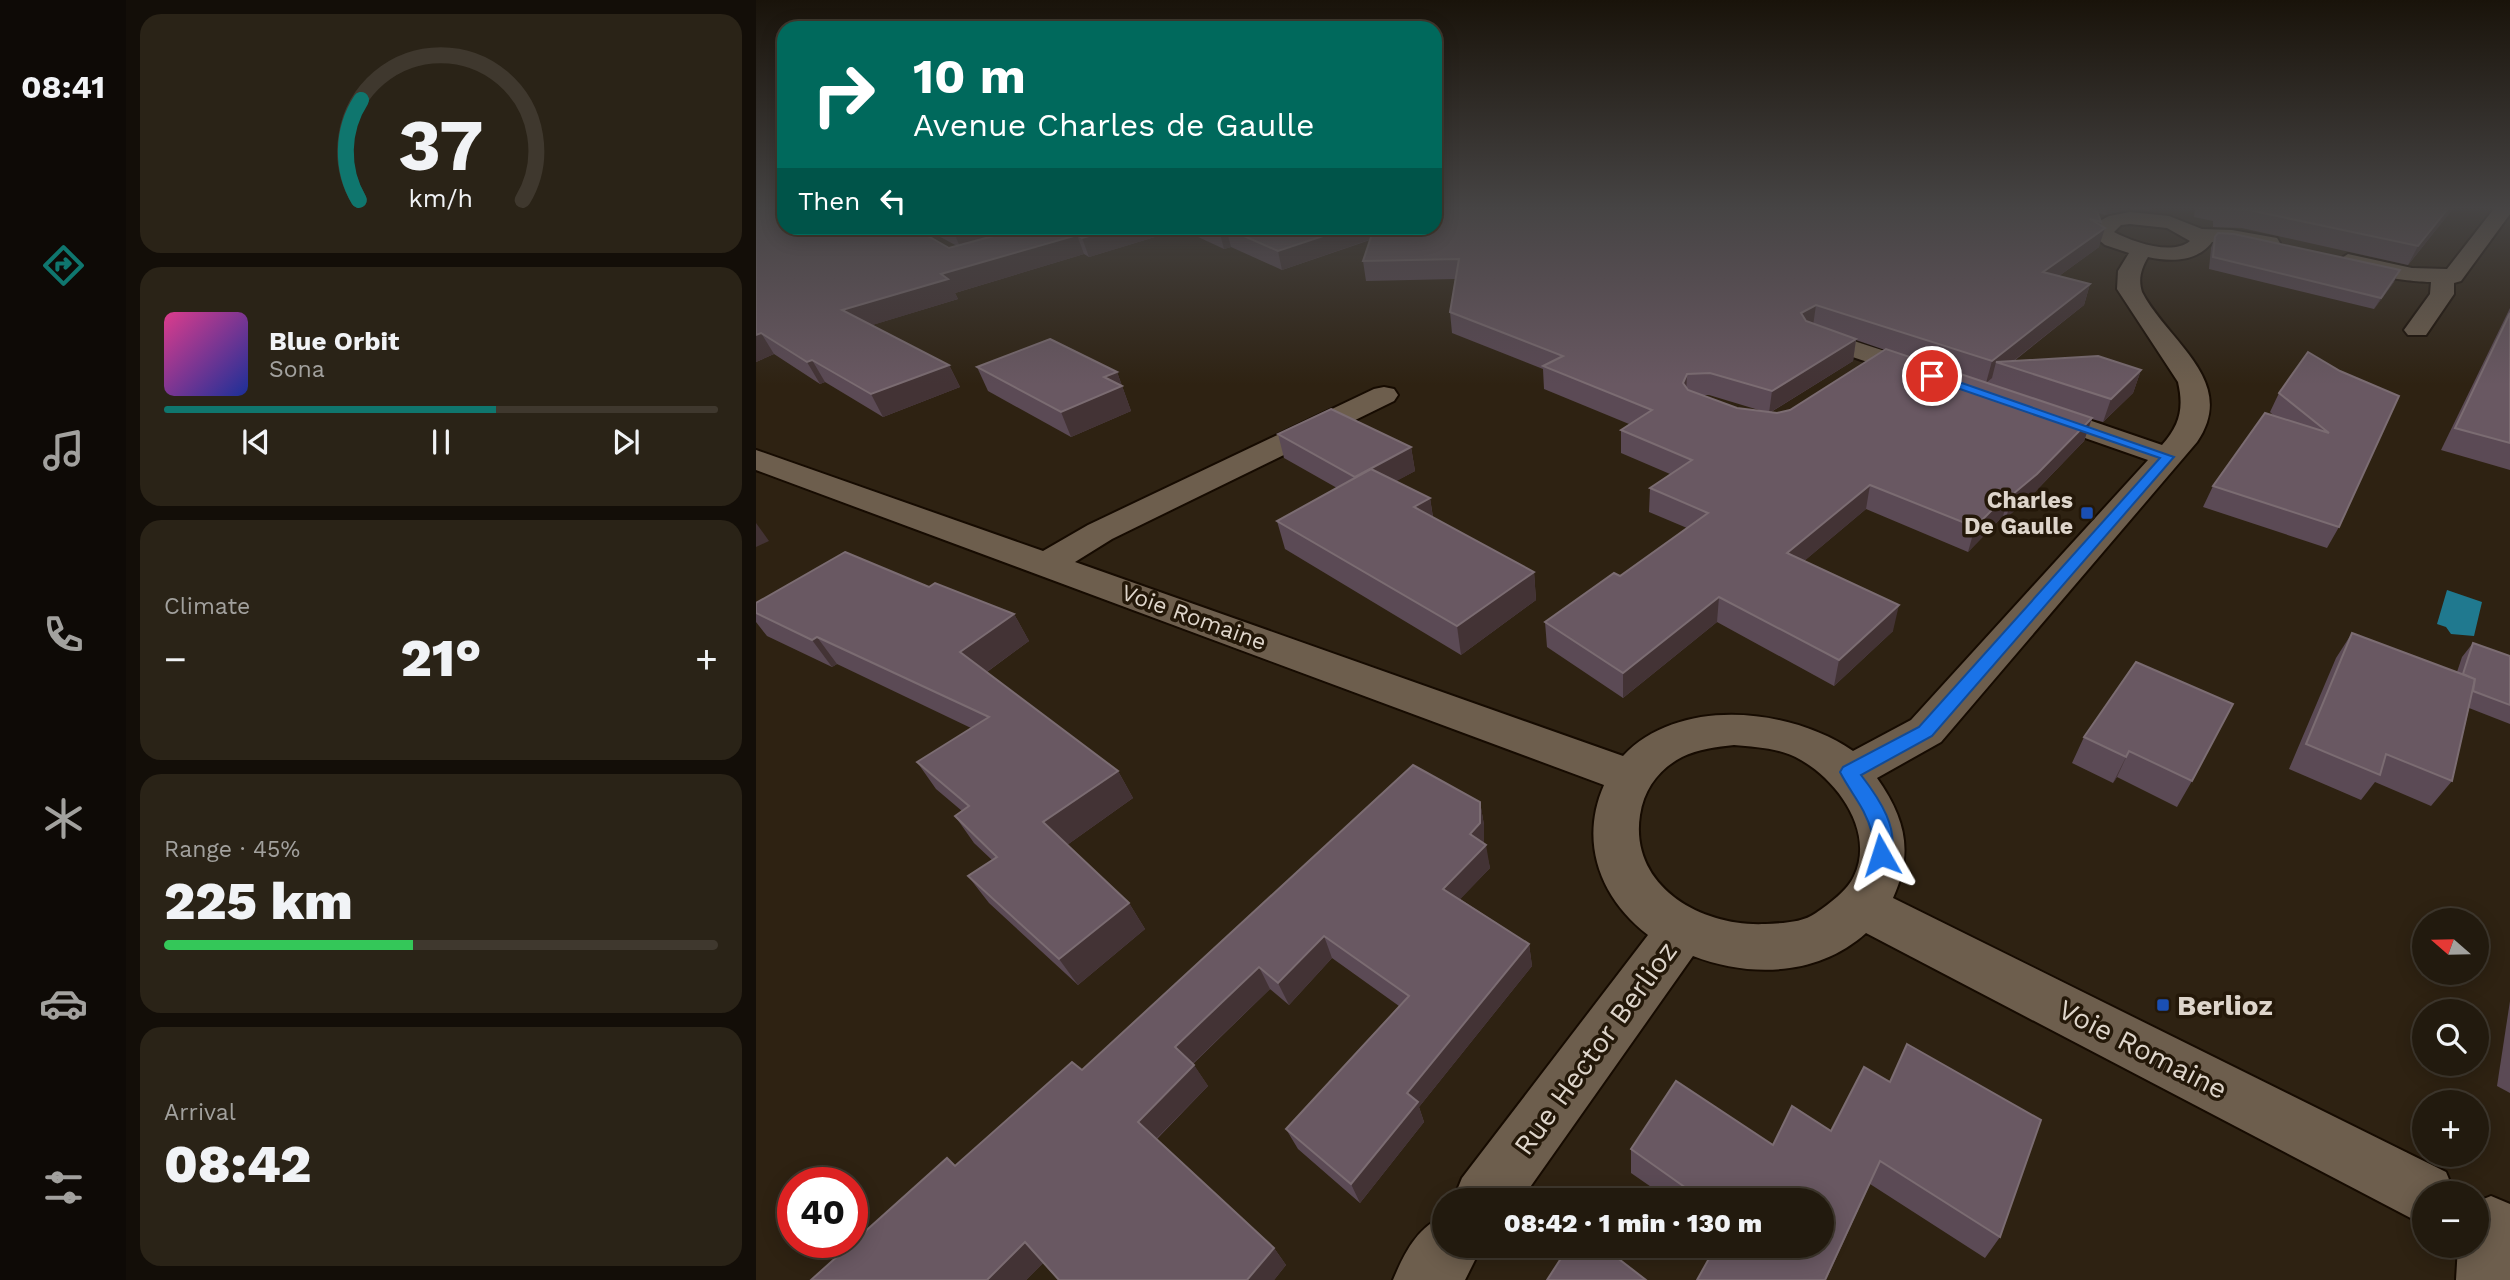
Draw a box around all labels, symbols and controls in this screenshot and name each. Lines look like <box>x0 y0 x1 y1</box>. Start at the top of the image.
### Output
text: 10 m <box>913 47 1026 105</box>
icon: right <box>798 49 889 140</box>
text: 08:41 <box>21 68 105 106</box>
text: 37 <box>398 102 484 188</box>
text: Avenue Charles de Gaulle <box>913 106 1315 144</box>
icon: left <box>874 182 912 220</box>
text: km/h <box>409 183 473 212</box>
text: Then <box>798 186 860 216</box>
icon: directions <box>39 241 88 290</box>
text: Blue Orbit <box>269 326 399 356</box>
pin <box>1902 346 1962 406</box>
text: Sona <box>269 356 325 383</box>
icon: arrive <box>1913 357 1951 395</box>
icon: previous <box>237 423 275 461</box>
icon: pause <box>422 423 460 461</box>
icon: next <box>607 423 645 461</box>
icon: music <box>39 426 88 475</box>
place label: Charles De Gaulle <box>1964 487 2073 540</box>
marker: Charles De Gaulle <box>2079 505 2095 521</box>
street label: Voie Romaine <box>1118 579 1270 656</box>
text: Climate <box>164 593 250 620</box>
icon: phone <box>39 610 88 659</box>
text: 21° <box>401 628 481 689</box>
text: − <box>164 637 187 681</box>
text: + <box>695 637 718 681</box>
icon: climate <box>39 794 88 843</box>
position arrow <box>1844 818 1918 892</box>
text: Range · 45% <box>164 836 300 863</box>
text: 225 km <box>164 871 353 932</box>
north arrow <box>2412 908 2488 985</box>
map controls <box>2412 908 2489 1258</box>
street label: Rue Hector Berlioz <box>1507 935 1684 1161</box>
icon: car <box>39 979 88 1028</box>
place label: Berlioz <box>2177 989 2273 1022</box>
street label: Voie Romaine <box>2053 993 2233 1106</box>
marker: Berlioz <box>2155 997 2171 1013</box>
button: search <box>2412 999 2489 1076</box>
button: + <box>2412 1090 2489 1167</box>
text: Arrival <box>164 1099 236 1126</box>
text: 08:42 <box>164 1134 311 1195</box>
icon: filters <box>39 1163 88 1212</box>
speed limit sign: 40 <box>777 1167 868 1258</box>
button: − <box>2412 1181 2489 1258</box>
text: 08:42 · 1 min · 130 m <box>1504 1208 1762 1238</box>

